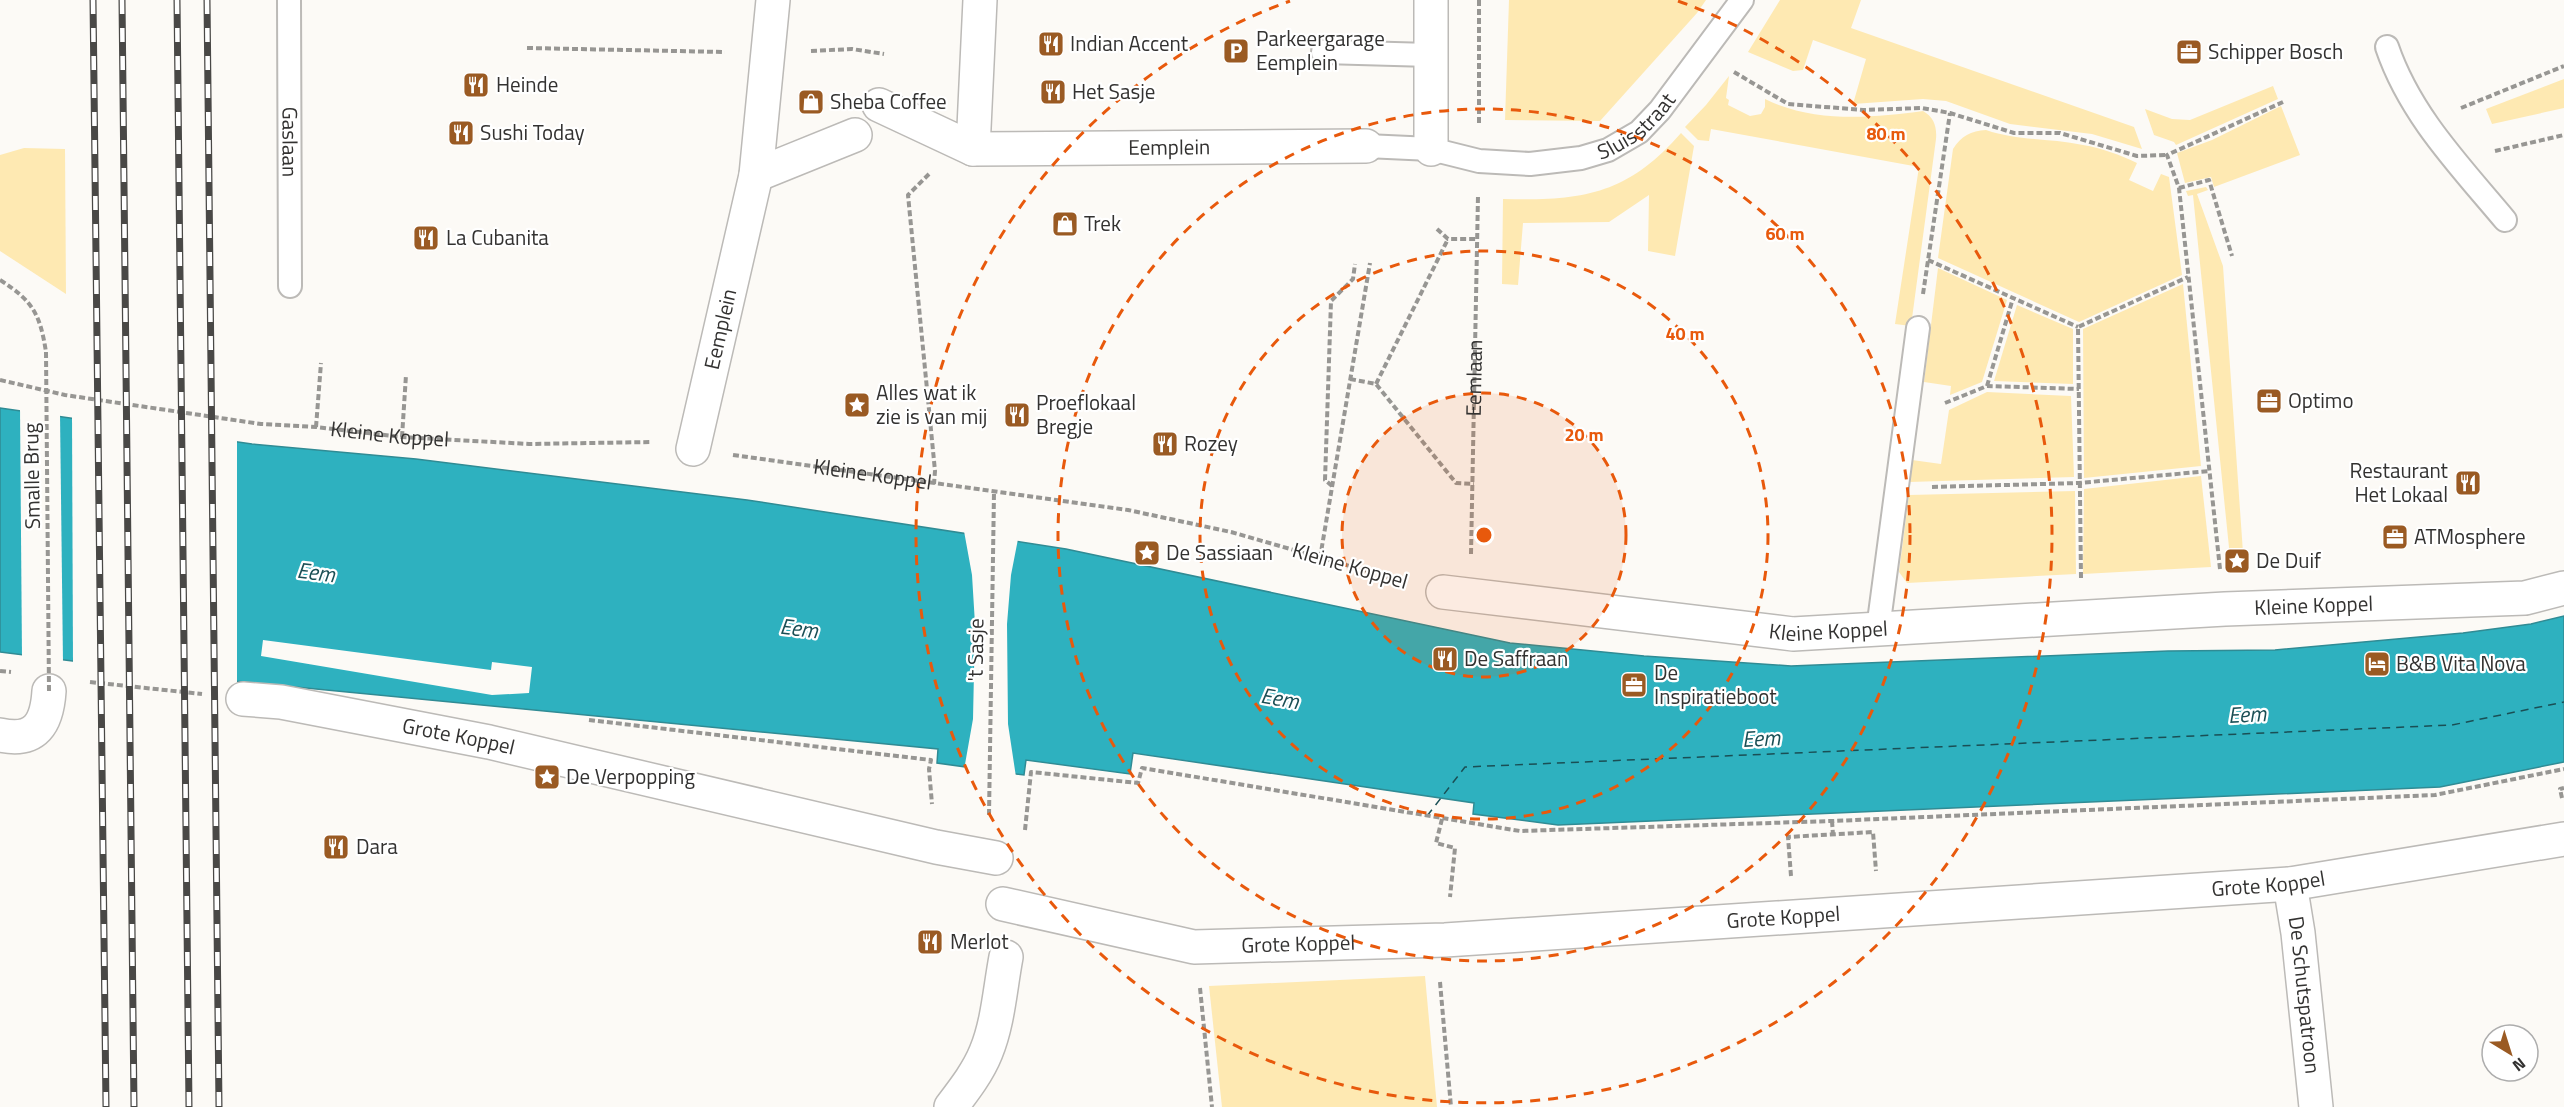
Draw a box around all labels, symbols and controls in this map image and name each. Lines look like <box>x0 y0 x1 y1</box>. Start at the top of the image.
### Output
place label: Parkeergarage Eemplein <box>1256 22 1385 78</box>
place label: Indian Accent <box>1070 27 1189 59</box>
restaurant icon: Indian Accent <box>1036 29 1066 59</box>
place label: Schipper Bosch <box>2208 35 2343 67</box>
parking icon: Parkeergarage Eemplein <box>1221 36 1251 66</box>
office icon: Schipper Bosch <box>2174 37 2204 67</box>
place label: Heinde <box>496 68 558 100</box>
restaurant icon: Heinde <box>461 70 491 100</box>
place label: Het Sasje <box>1072 75 1155 107</box>
restaurant icon: Het Sasje <box>1038 77 1068 107</box>
place label: Sheba Coffee <box>830 85 947 117</box>
street label: Sluisstraat <box>1593 85 1683 167</box>
shop icon: Sheba Coffee <box>796 87 826 117</box>
street label: Gaslaan <box>274 107 307 177</box>
place label: Sushi Today <box>480 116 585 148</box>
restaurant icon: Sushi Today <box>446 118 476 148</box>
text: 80 m <box>1866 120 1906 147</box>
street label: Eemplein <box>1128 130 1210 163</box>
place label: Trek <box>1084 207 1121 239</box>
shop icon: Trek <box>1050 209 1080 239</box>
text: 60 m <box>1765 220 1805 247</box>
place label: La Cubanita <box>446 221 549 253</box>
restaurant icon: La Cubanita <box>411 223 441 253</box>
street label: Eemplein <box>695 285 744 372</box>
text: 40 m <box>1665 320 1705 347</box>
street label: Eemlaan <box>1457 339 1490 417</box>
place label: Alles wat ik zie is van mij <box>876 376 987 432</box>
place label: Optimo <box>2288 384 2353 416</box>
place label: Proeflokaal Bregje <box>1036 386 1136 442</box>
office icon: Optimo <box>2254 386 2284 416</box>
place icon: Alles wat ik zie is van mij <box>842 390 872 420</box>
restaurant icon: Proeflokaal Bregje <box>1002 400 1032 430</box>
street label: Kleine Koppel <box>329 412 450 455</box>
text: 20 m <box>1564 421 1604 448</box>
street label: Smalle Brug <box>14 422 48 530</box>
place label: Rozey <box>1184 427 1238 459</box>
restaurant icon: Rozey <box>1150 429 1180 459</box>
street label: Kleine Koppel <box>812 449 934 498</box>
place label: Restaurant Het Lokaal <box>2349 454 2449 510</box>
restaurant icon: Restaurant Het Lokaal <box>2453 468 2483 498</box>
place label: ATMosphere <box>2414 520 2526 552</box>
office icon: ATMosphere <box>2380 522 2410 552</box>
centre of rings <box>1474 525 1494 545</box>
street label: Kleine Koppel <box>1289 533 1412 597</box>
place label: De Sassiaan <box>1166 536 1273 568</box>
place icon: De Sassiaan <box>1132 538 1162 568</box>
place label: De Duif <box>2256 544 2321 576</box>
place icon: De Duif <box>2222 546 2252 576</box>
water label: Eem <box>295 553 338 591</box>
street label: Kleine Koppel <box>2254 587 2374 623</box>
water label: Eem <box>778 609 821 647</box>
street label: Kleine Koppel <box>1767 612 1889 649</box>
street label: 't Sasje <box>958 618 992 682</box>
place label: De Saffraan <box>1464 642 1568 674</box>
restaurant icon: De Saffraan <box>1430 644 1460 674</box>
place label: B&B Vita Nova <box>2396 647 2526 679</box>
hotel icon: B&B Vita Nova <box>2362 649 2392 679</box>
place label: De Inspiratieboot <box>1654 656 1777 712</box>
office icon: De Inspiratieboot <box>1619 670 1649 700</box>
water label: Eem <box>1258 678 1303 718</box>
water label: Eem <box>2227 696 2268 732</box>
street label: Grote Koppel <box>400 709 518 763</box>
water label: Eem <box>1741 720 1782 756</box>
place label: De Verpopping <box>566 760 695 792</box>
place icon: De Verpopping <box>532 762 562 792</box>
place label: Dara <box>356 830 398 862</box>
restaurant icon: Dara <box>321 832 351 862</box>
street label: Grote Koppel <box>2210 862 2327 904</box>
street label: Grote Koppel <box>1725 897 1841 936</box>
street label: De Schutspatroon <box>2280 914 2329 1075</box>
place label: Merlot <box>950 925 1009 957</box>
street label: Grote Koppel <box>1241 926 1356 961</box>
restaurant icon: Merlot <box>915 927 945 957</box>
north arrow <box>2480 1023 2540 1083</box>
text: N <box>2507 1052 2531 1078</box>

